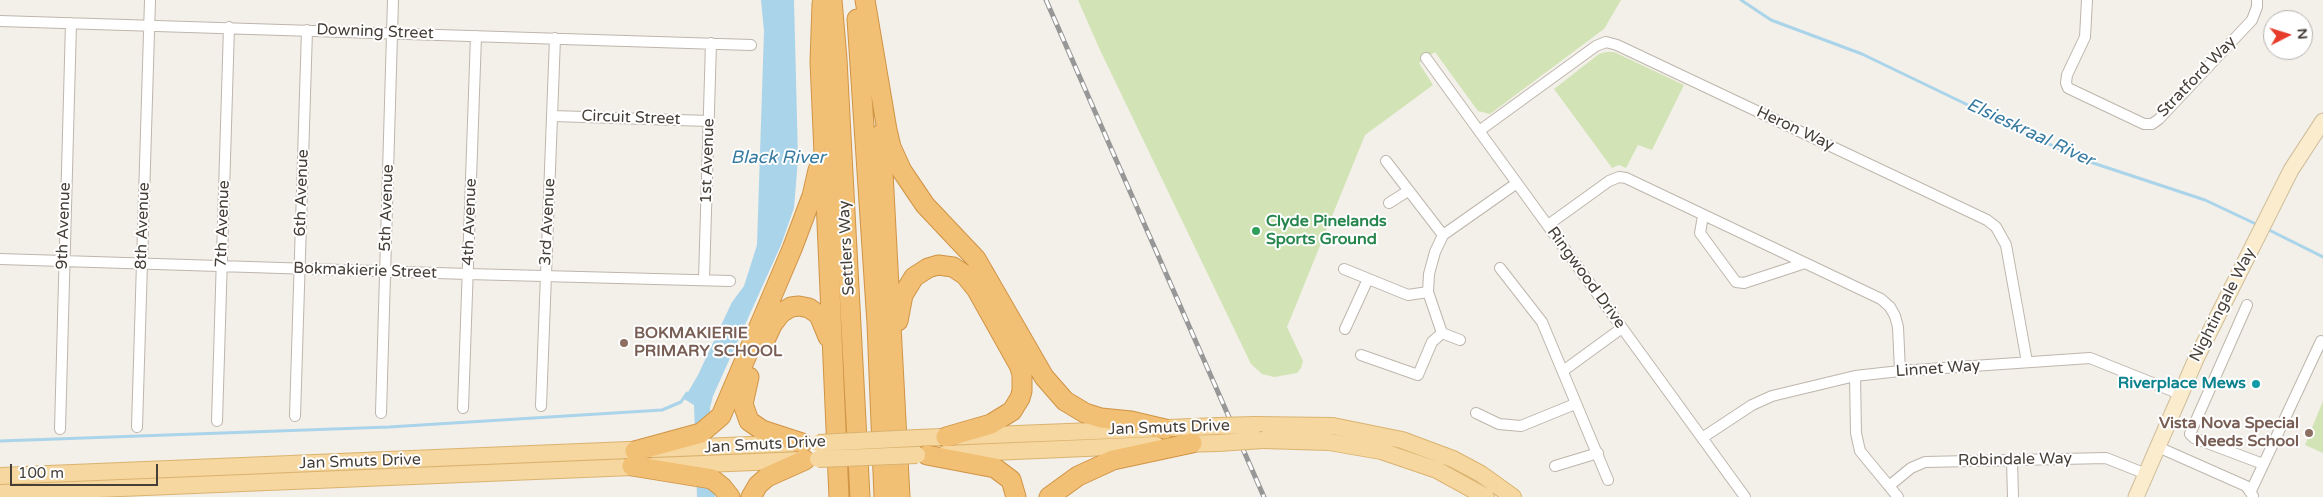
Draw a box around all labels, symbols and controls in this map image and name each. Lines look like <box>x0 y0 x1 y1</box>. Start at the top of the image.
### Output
north arrow <box>2263 10 2313 60</box>
street label: Downing Street <box>316 20 434 44</box>
text: N <box>2293 27 2311 40</box>
street label: Stratford Way <box>2154 33 2240 121</box>
water label: Elsieskraal River <box>1963 94 2097 172</box>
street label: Heron Way <box>1753 103 1837 155</box>
street label: Circuit Street <box>581 107 681 129</box>
street label: 1st Avenue <box>697 118 719 204</box>
water label: Black River <box>731 147 825 169</box>
street label: 6th Avenue <box>291 149 313 237</box>
street label: 5th Avenue <box>376 164 398 252</box>
street label: 4th Avenue <box>459 178 481 266</box>
street label: 3rd Avenue <box>536 178 560 266</box>
street label: 7th Avenue <box>212 180 234 268</box>
street label: 9th Avenue <box>53 182 75 270</box>
street label: 8th Avenue <box>132 182 154 270</box>
street label: Settlers Way <box>835 200 859 296</box>
place label: Clyde Pinelands Sports Ground <box>1266 212 1387 250</box>
street label: Ringwood Drive <box>1543 223 1629 333</box>
marker: Clyde Pinelands Sports Ground <box>1250 225 1262 237</box>
street label: Nightingale Way <box>2186 245 2260 365</box>
street label: Bokmakierie Street <box>293 259 437 283</box>
place label: BOKMAKIERIE PRIMARY SCHOOL <box>634 324 782 362</box>
marker: BOKMAKIERIE PRIMARY SCHOOL <box>618 337 630 349</box>
street label: Linnet Way <box>1895 356 1981 382</box>
place label: Riverplace Mews <box>2118 374 2246 394</box>
marker: Riverplace Mews <box>2250 378 2262 390</box>
place label: Vista Nova Special Needs School <box>2159 414 2299 452</box>
street label: Jan Smuts Drive <box>1108 416 1230 440</box>
marker: Vista Nova Special Needs School <box>2303 427 2315 439</box>
street label: Jan Smuts Drive <box>704 432 826 458</box>
street label: Robindale Way <box>1958 449 2072 471</box>
street label: Jan Smuts Drive <box>299 450 421 474</box>
scale bar <box>12 454 160 486</box>
text: 100 m <box>18 464 64 482</box>

